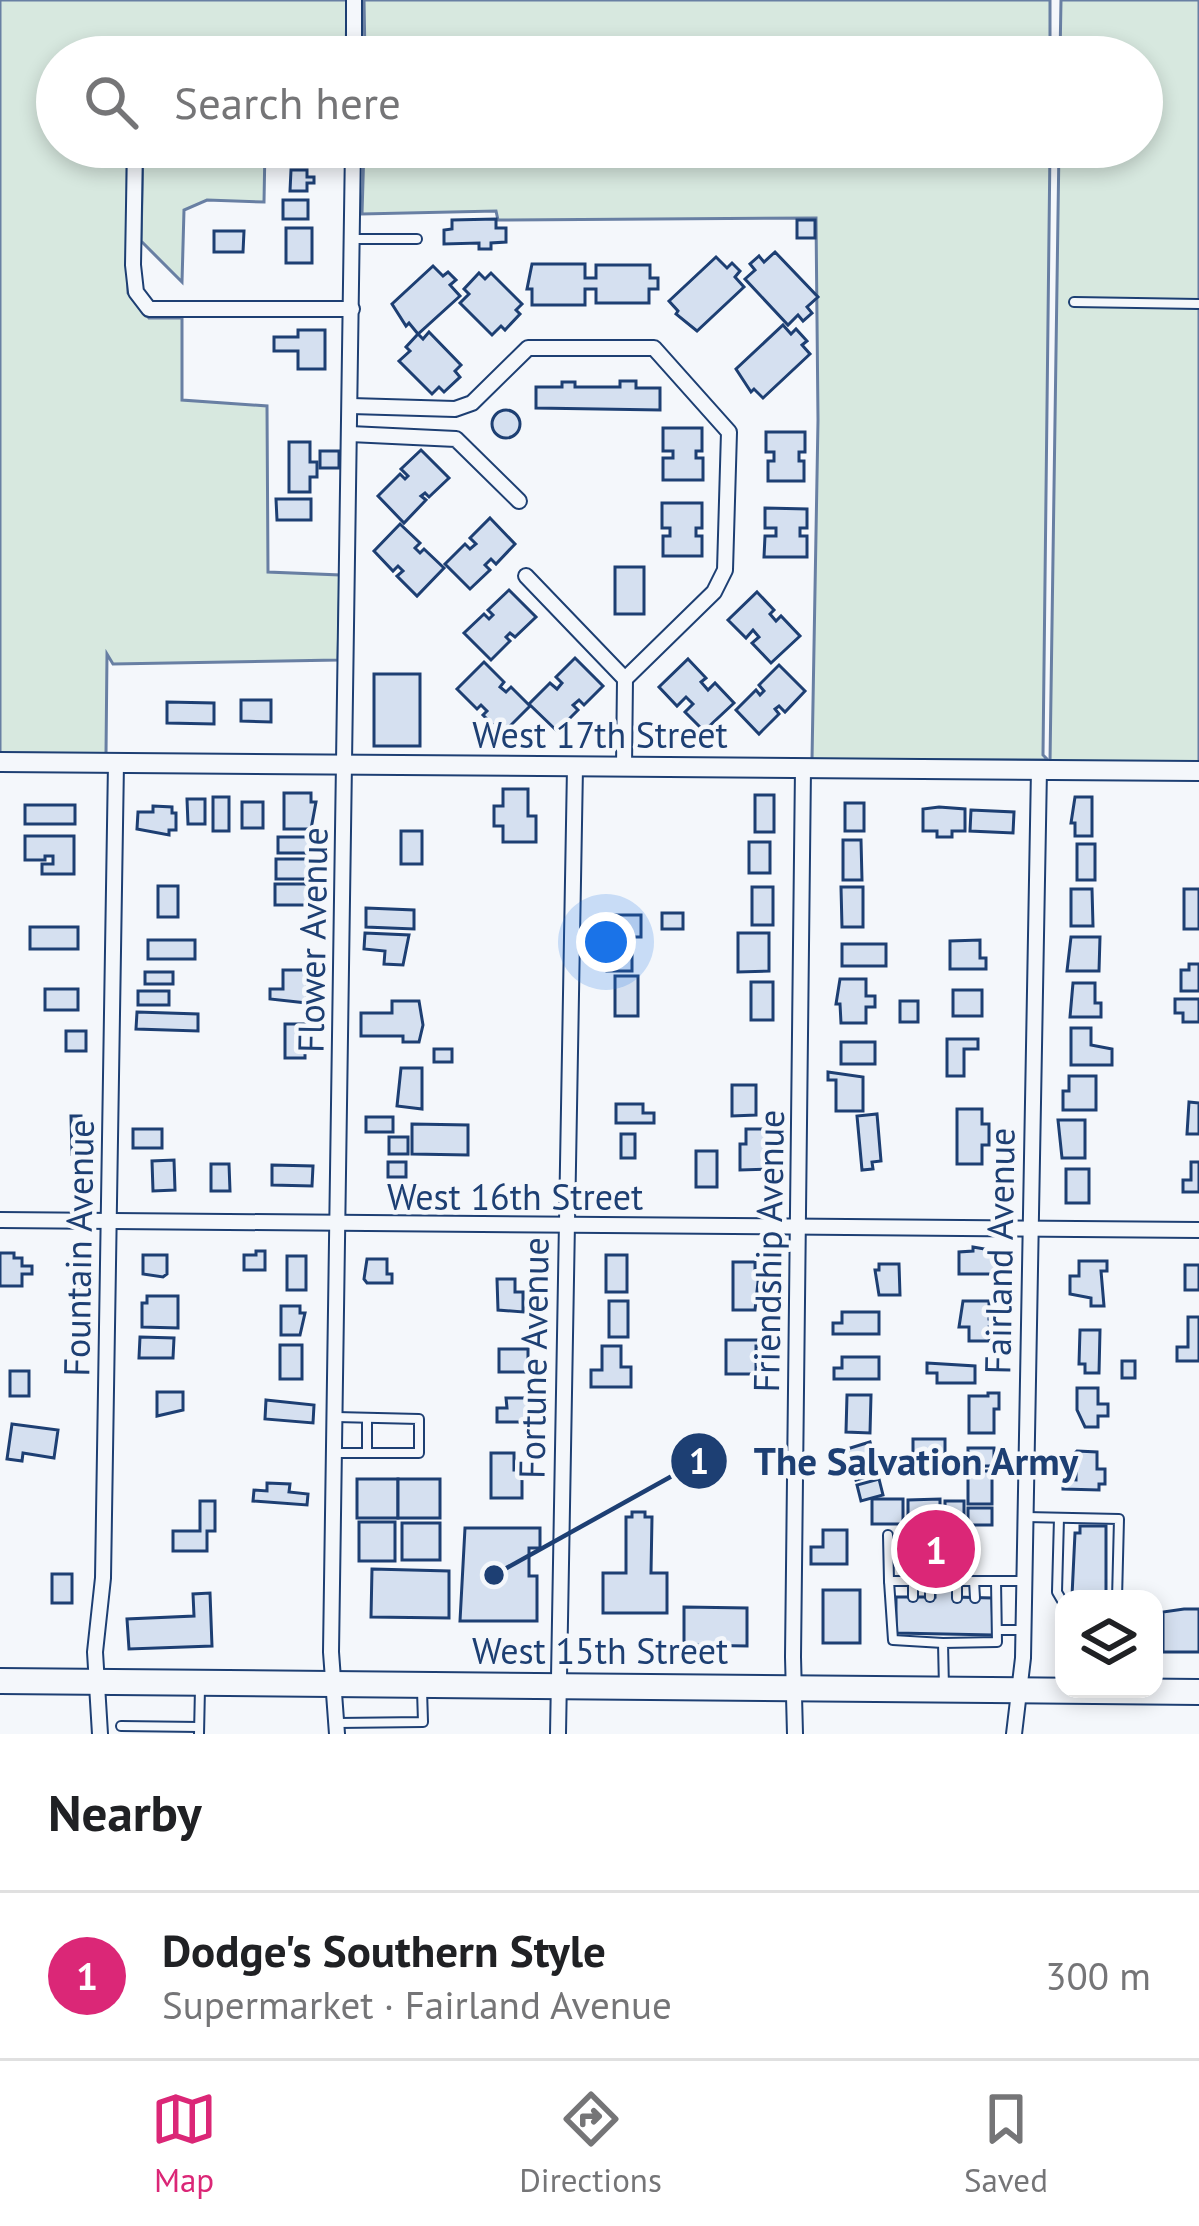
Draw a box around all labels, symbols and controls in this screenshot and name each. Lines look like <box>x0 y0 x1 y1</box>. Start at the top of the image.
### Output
search box <box>36 36 1163 168</box>
icon: search <box>78 69 144 135</box>
text: Search here <box>174 73 401 131</box>
street label: West 17th Street <box>472 711 728 758</box>
street label: Flower Avenue <box>287 827 337 1053</box>
your location <box>576 912 636 972</box>
street label: Friendship Avenue <box>742 1109 794 1393</box>
street label: Fountain Avenue <box>52 1119 104 1377</box>
street label: Fairland Avenue <box>973 1127 1025 1375</box>
street label: West 16th Street <box>387 1173 643 1220</box>
street label: Fortune Avenue <box>507 1237 559 1479</box>
callout: The Salvation Army <box>669 1424 1103 1499</box>
text: The Salvation Army <box>754 1435 1079 1486</box>
text: 1 <box>689 1437 709 1484</box>
pin: 1 <box>897 1504 975 1594</box>
map controls <box>1055 1590 1163 1698</box>
button: layers <box>1055 1590 1163 1698</box>
street label: West 15th Street <box>472 1627 728 1674</box>
text: Nearby <box>48 1779 202 1845</box>
text: Dodge's Southern Style <box>162 1921 606 1979</box>
text: 1 <box>76 1950 98 2001</box>
text: 300 m <box>1045 1950 1151 2001</box>
text: Supermarket · Fairland Avenue <box>162 1979 672 2030</box>
tab: Map <box>151 2086 217 2201</box>
tab: Directions <box>519 2086 662 2201</box>
tab: Saved <box>964 2086 1048 2201</box>

